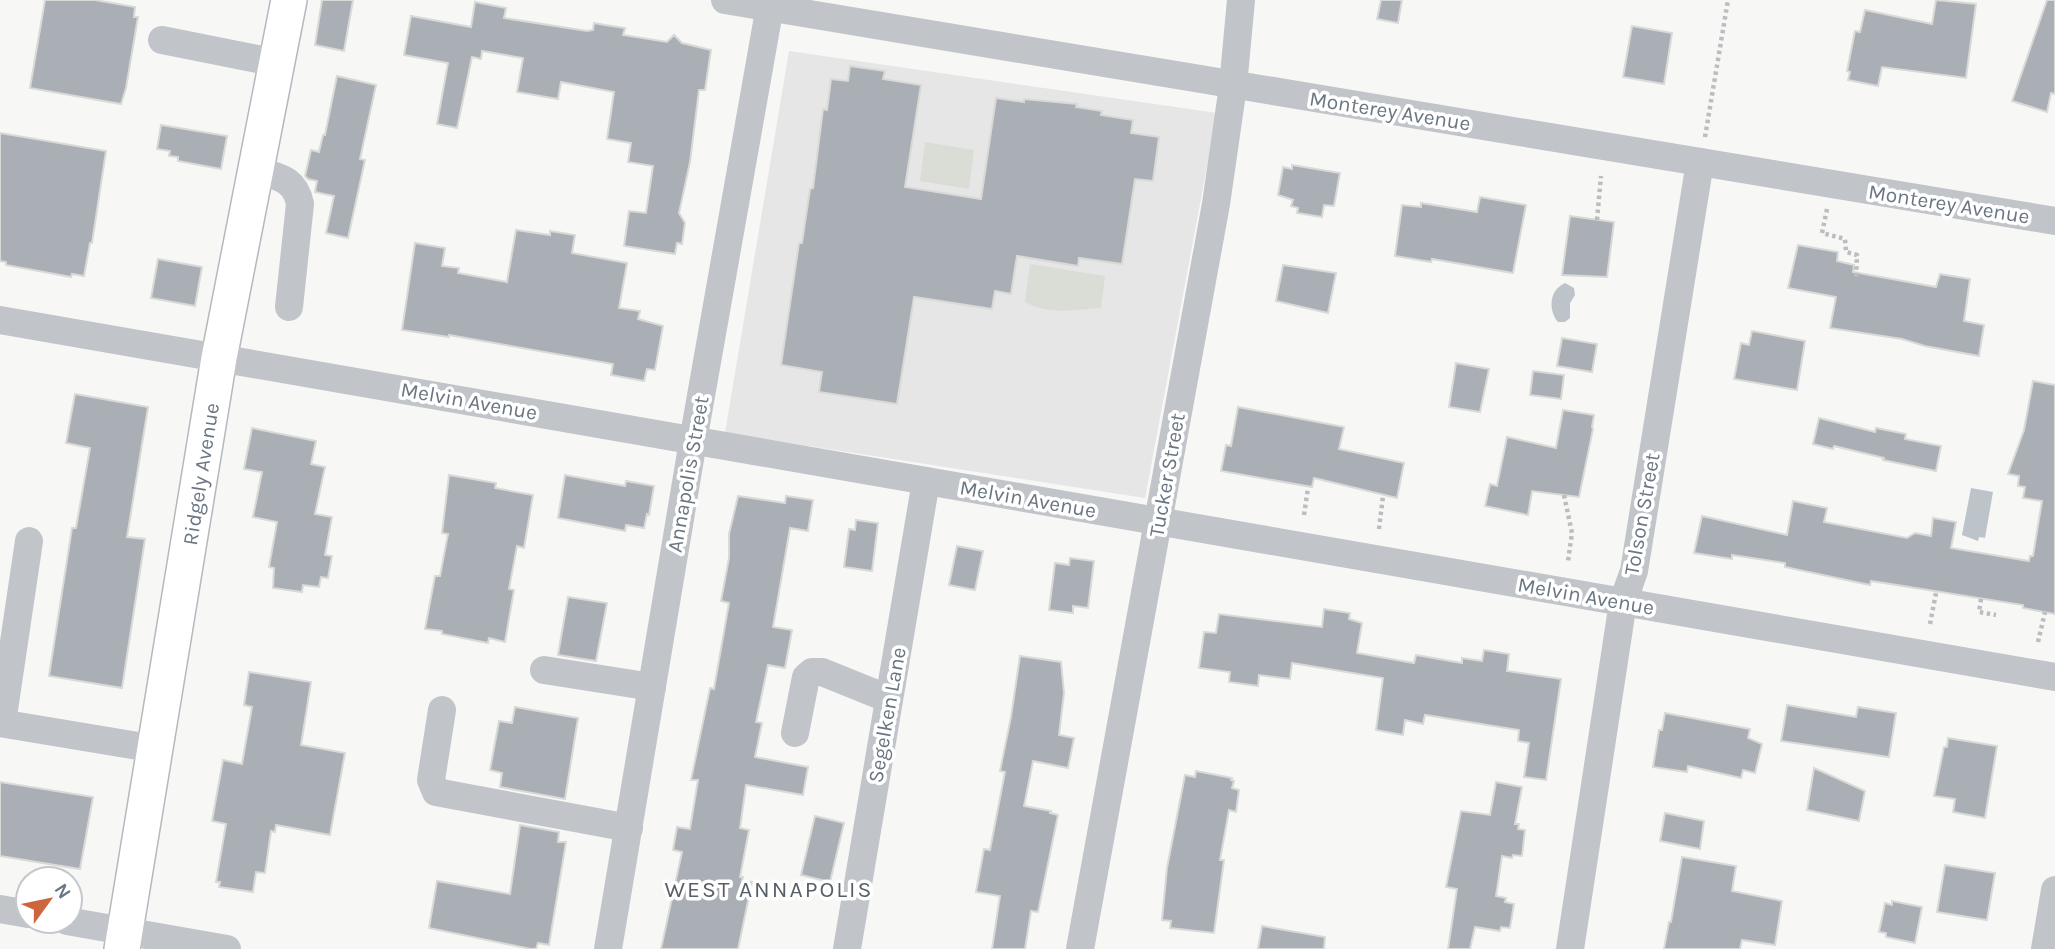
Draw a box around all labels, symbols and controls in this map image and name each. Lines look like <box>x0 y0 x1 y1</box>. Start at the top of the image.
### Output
street label: Monterey Avenue <box>1308 86 1472 136</box>
street label: Monterey Avenue <box>1867 179 2031 229</box>
street label: Melvin Avenue <box>399 377 539 425</box>
street label: Annapolis Street <box>662 394 714 554</box>
street label: Ridgely Avenue <box>178 401 224 547</box>
street label: Tucker Street <box>1144 411 1190 539</box>
street label: Tolson Street <box>1619 451 1665 577</box>
street label: Melvin Avenue <box>958 475 1098 523</box>
street label: Melvin Avenue <box>1516 572 1656 620</box>
street label: Segelken Lane <box>863 645 911 785</box>
north arrow <box>14 865 84 935</box>
district label: WEST ANNAPOLIS <box>665 876 873 903</box>
text: N <box>49 880 75 903</box>

